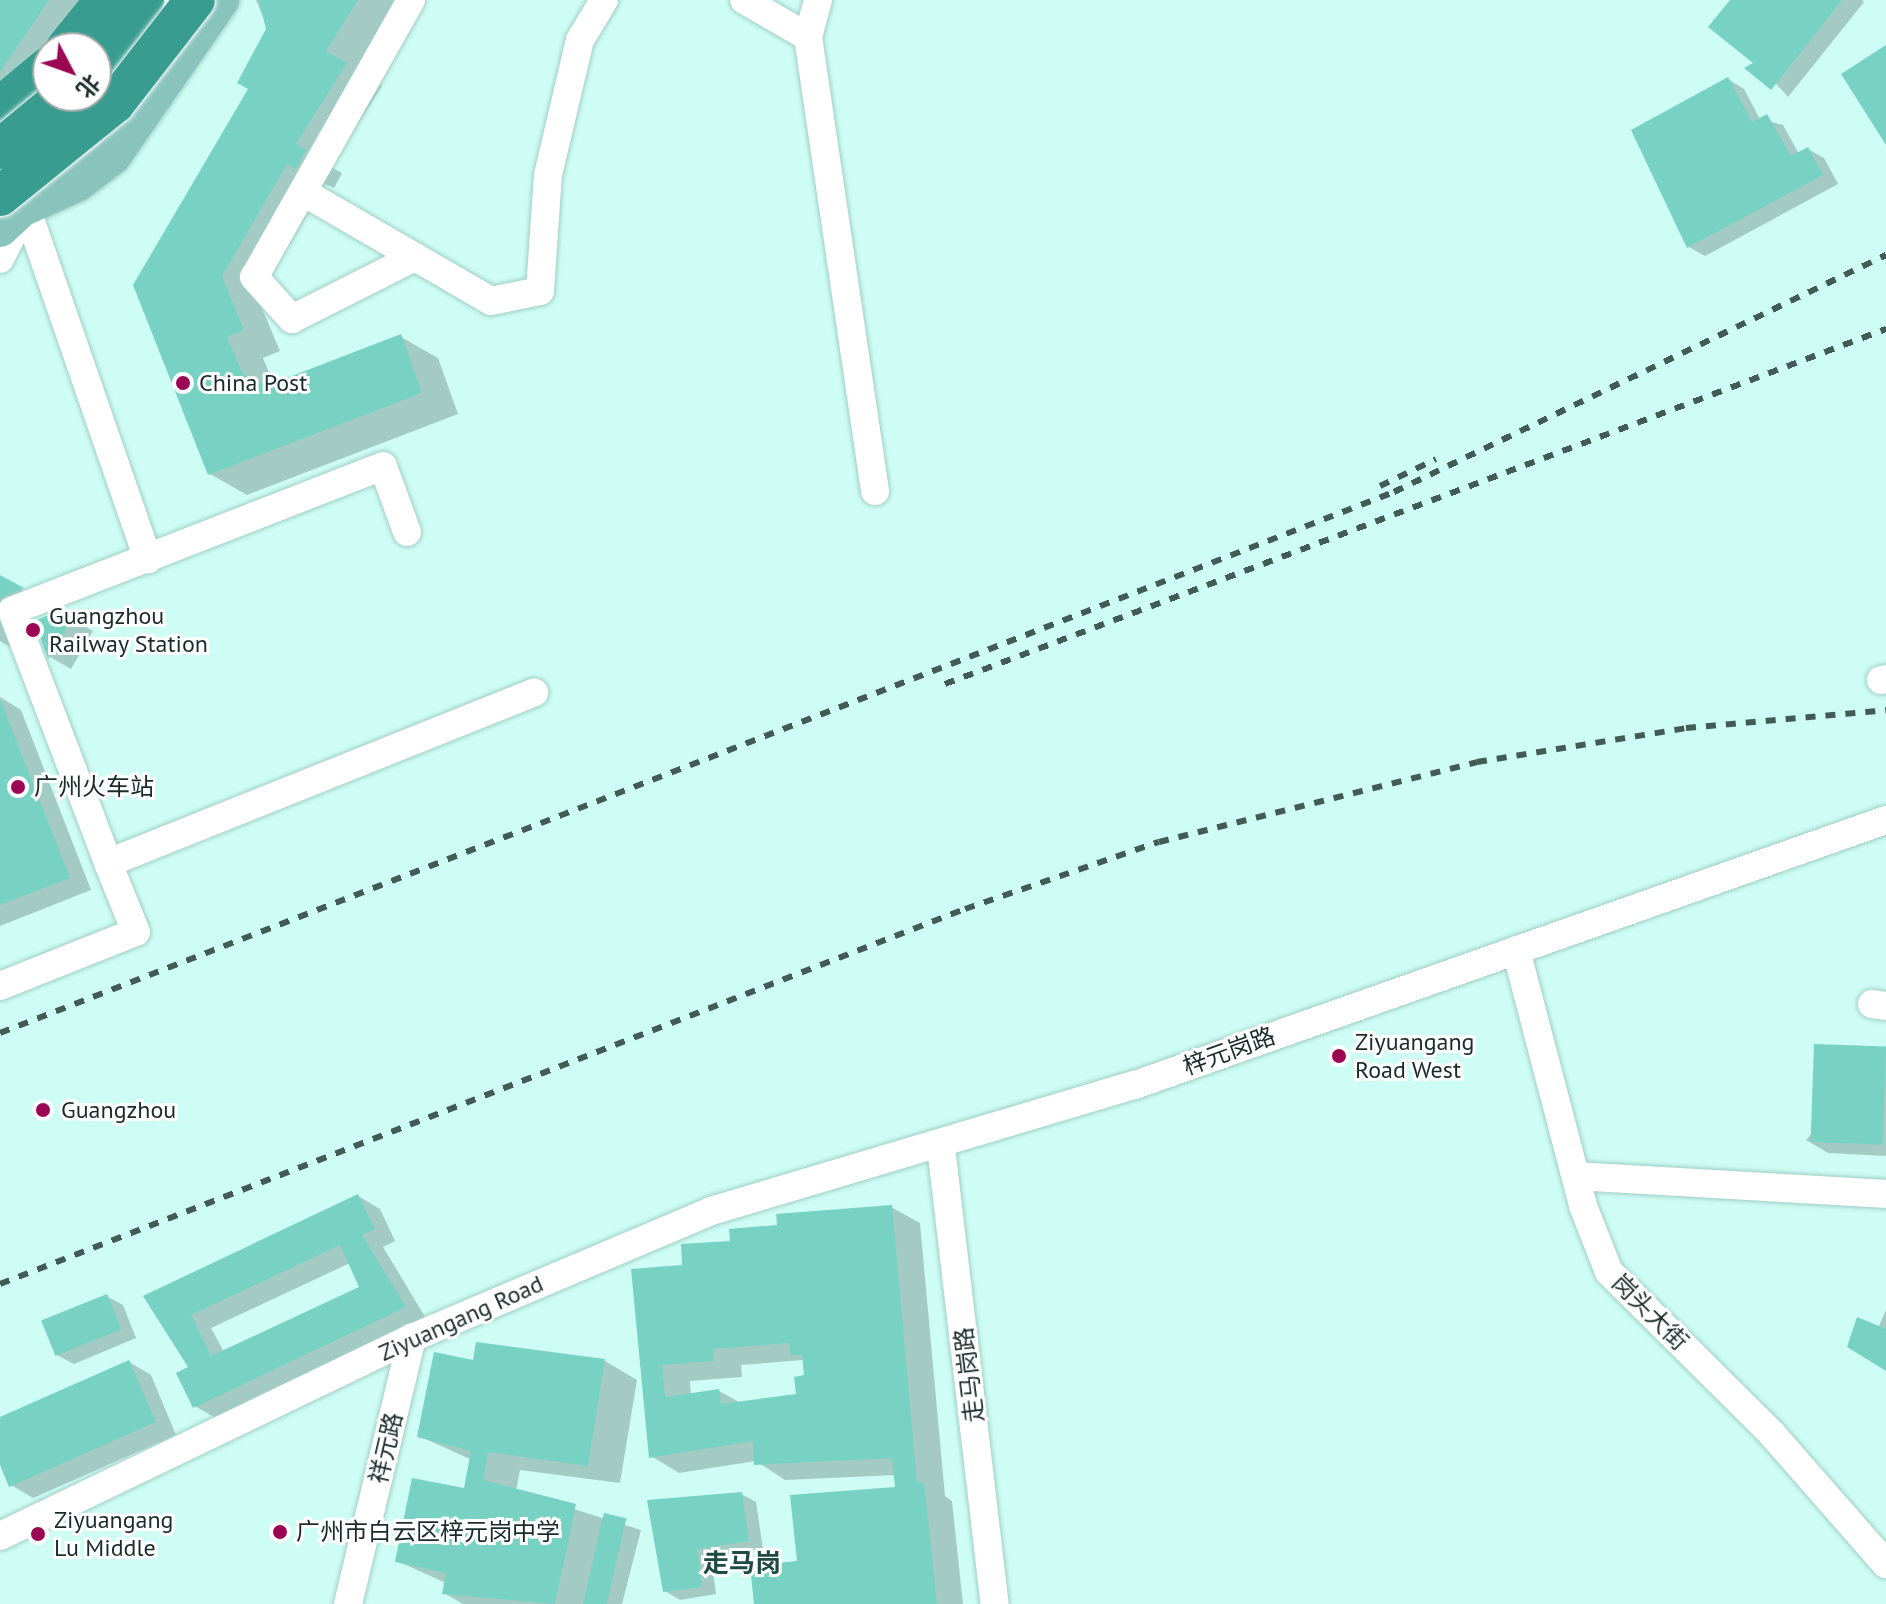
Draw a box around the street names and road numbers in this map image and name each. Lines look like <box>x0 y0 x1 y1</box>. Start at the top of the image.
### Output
street label: 梓元岗路 <box>1179 1021 1279 1081</box>
street label: 岗头大街 <box>1606 1268 1694 1356</box>
street label: Ziyuangang Road <box>374 1269 548 1367</box>
street label: 走马岗路 <box>949 1326 989 1424</box>
street label: 祥元路 <box>364 1410 408 1486</box>

